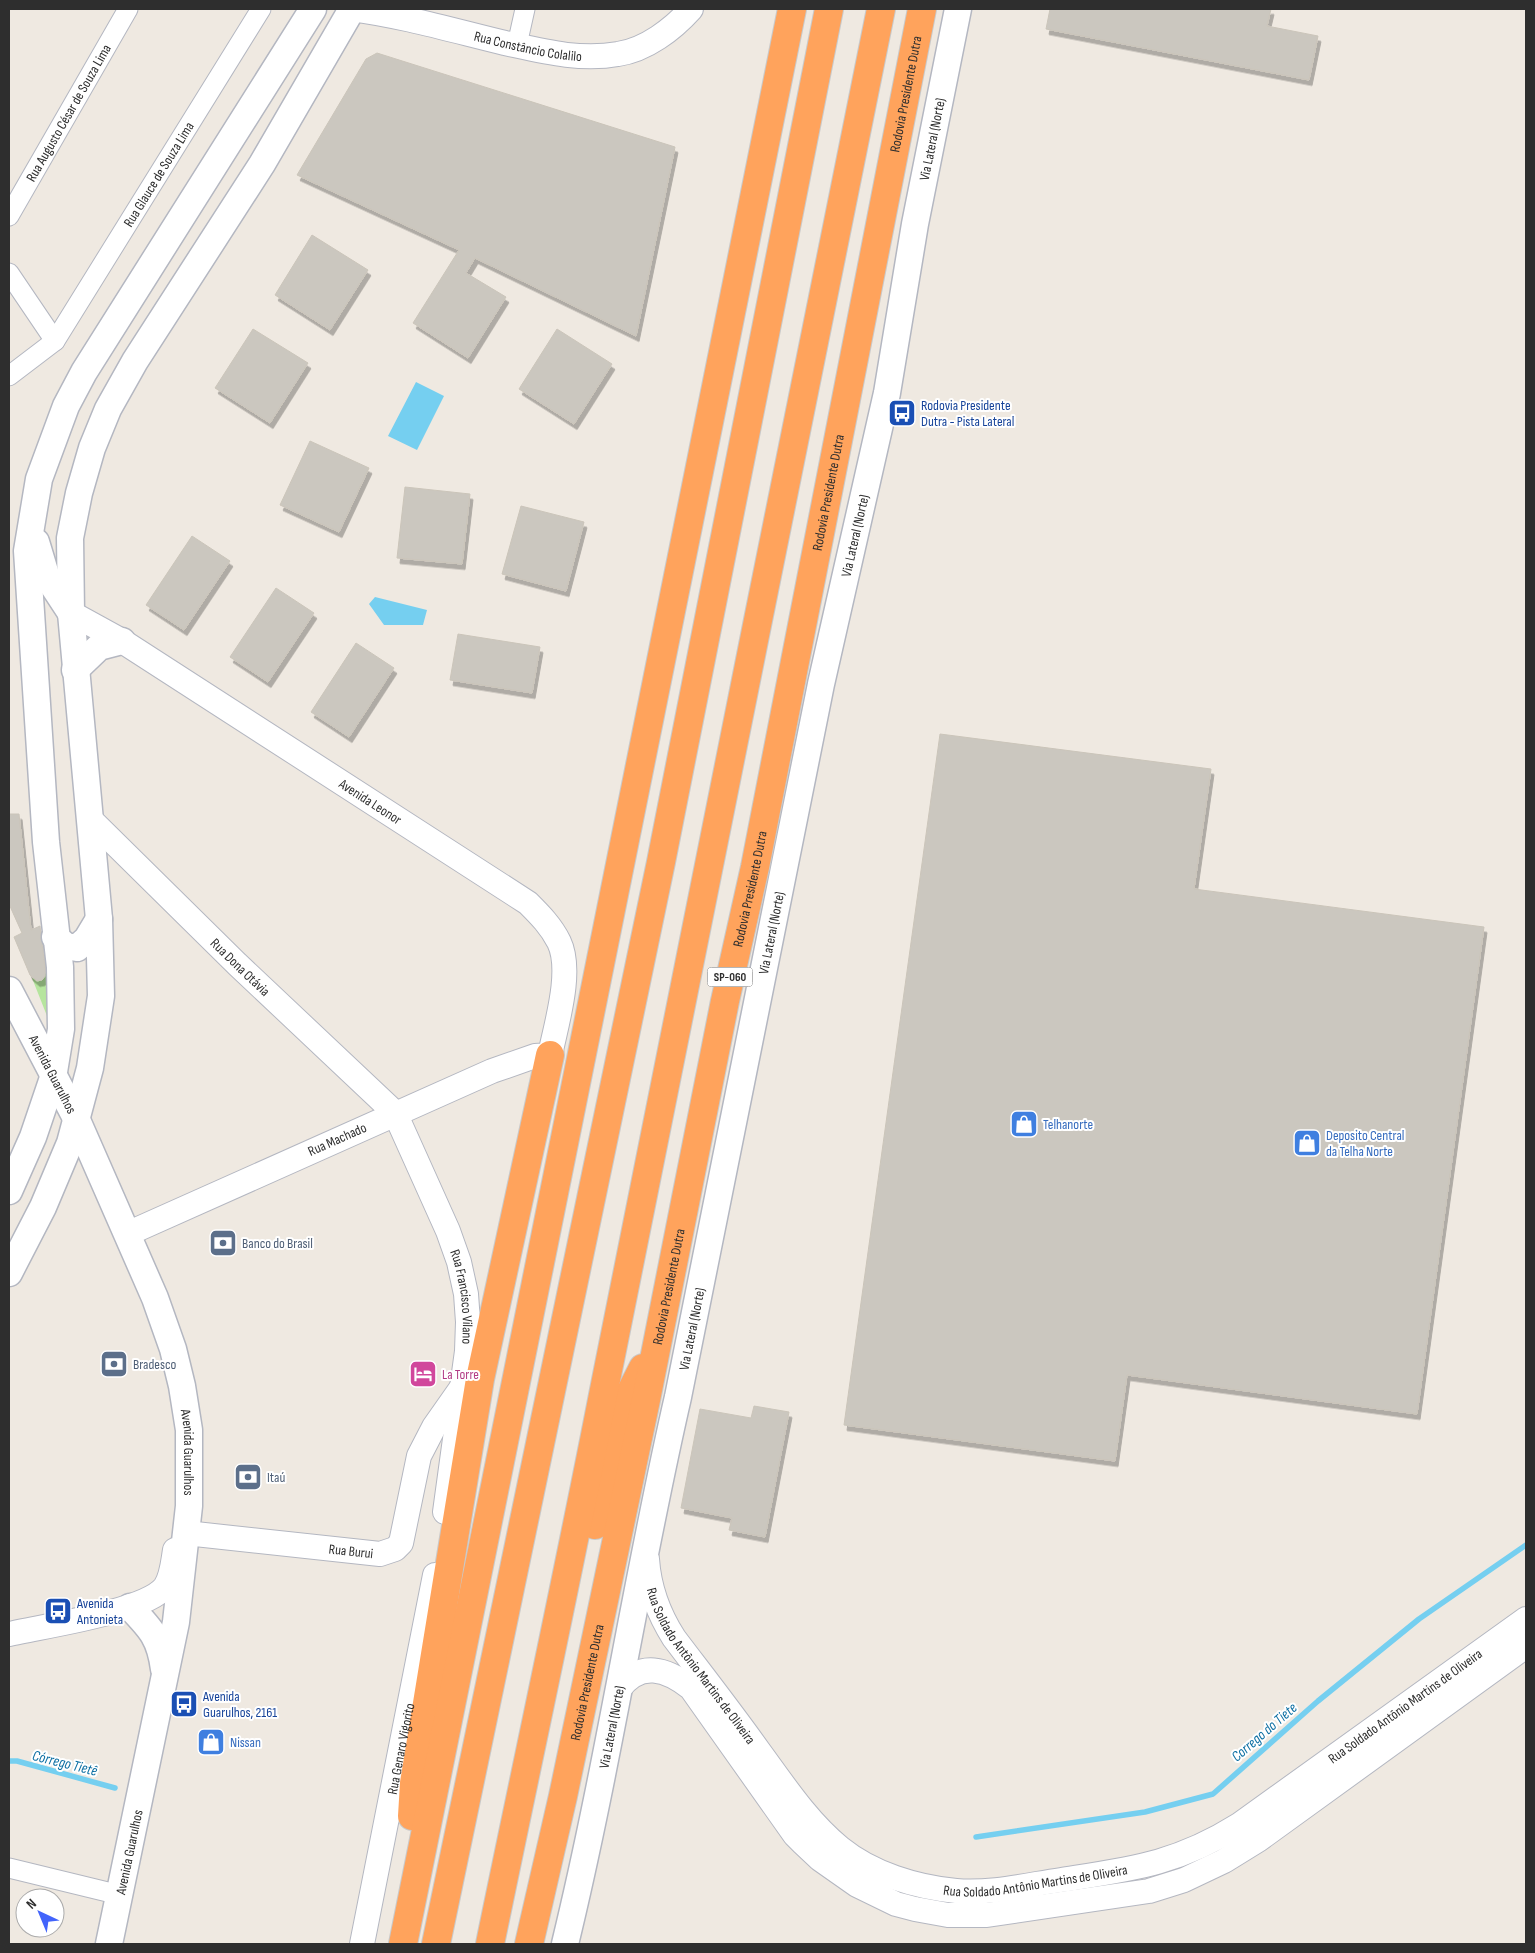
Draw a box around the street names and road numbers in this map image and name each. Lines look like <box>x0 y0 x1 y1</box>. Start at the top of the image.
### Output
street label: Rua Constâncio Colalilo <box>472 28 583 65</box>
street label: Rodovia Presidente Dutra <box>886 35 926 154</box>
street label: Rua Augusto César de Souza Lima <box>23 41 115 185</box>
street label: Via Lateral (Norte) <box>916 96 949 182</box>
street label: Rua Glauce de Souza Lima <box>120 119 198 230</box>
street label: Rodovia Presidente Dutra <box>809 433 848 552</box>
street label: Via Lateral (Norte) <box>838 493 873 579</box>
street label: Avenida Leonor <box>335 775 405 828</box>
street label: Rodovia Presidente Dutra <box>729 830 771 949</box>
street label: Via Lateral (Norte) <box>755 890 788 976</box>
street label: Rua Dona Otávia <box>207 935 273 1000</box>
road number: SP-060 <box>708 968 752 986</box>
street label: Avenida Guarulhos <box>25 1031 80 1117</box>
street label: Rua Machado <box>305 1119 369 1160</box>
street label: Rodovia Presidente Dutra <box>649 1227 689 1346</box>
street label: Rua Francisco Vilano <box>446 1247 476 1345</box>
street label: Via Lateral (Norte) <box>676 1286 709 1372</box>
street label: Avenida Guarulhos <box>177 1407 197 1495</box>
street label: Rua Burui <box>328 1541 374 1562</box>
street label: Rua Soldado Antônio Martins de Oliveira <box>643 1586 759 1747</box>
street label: Rodovia Presidente Dutra <box>567 1623 608 1742</box>
street label: Rua Soldado Antônio Martins de Oliveira <box>1325 1645 1486 1767</box>
street label: Via Lateral (Norte) <box>595 1684 628 1770</box>
street label: Rua Genaro Vigorito <box>384 1702 418 1796</box>
street label: Avenida Guarulhos <box>112 1808 147 1897</box>
street label: Rua Soldado Antônio Martins de Oliveira <box>942 1861 1129 1901</box>

